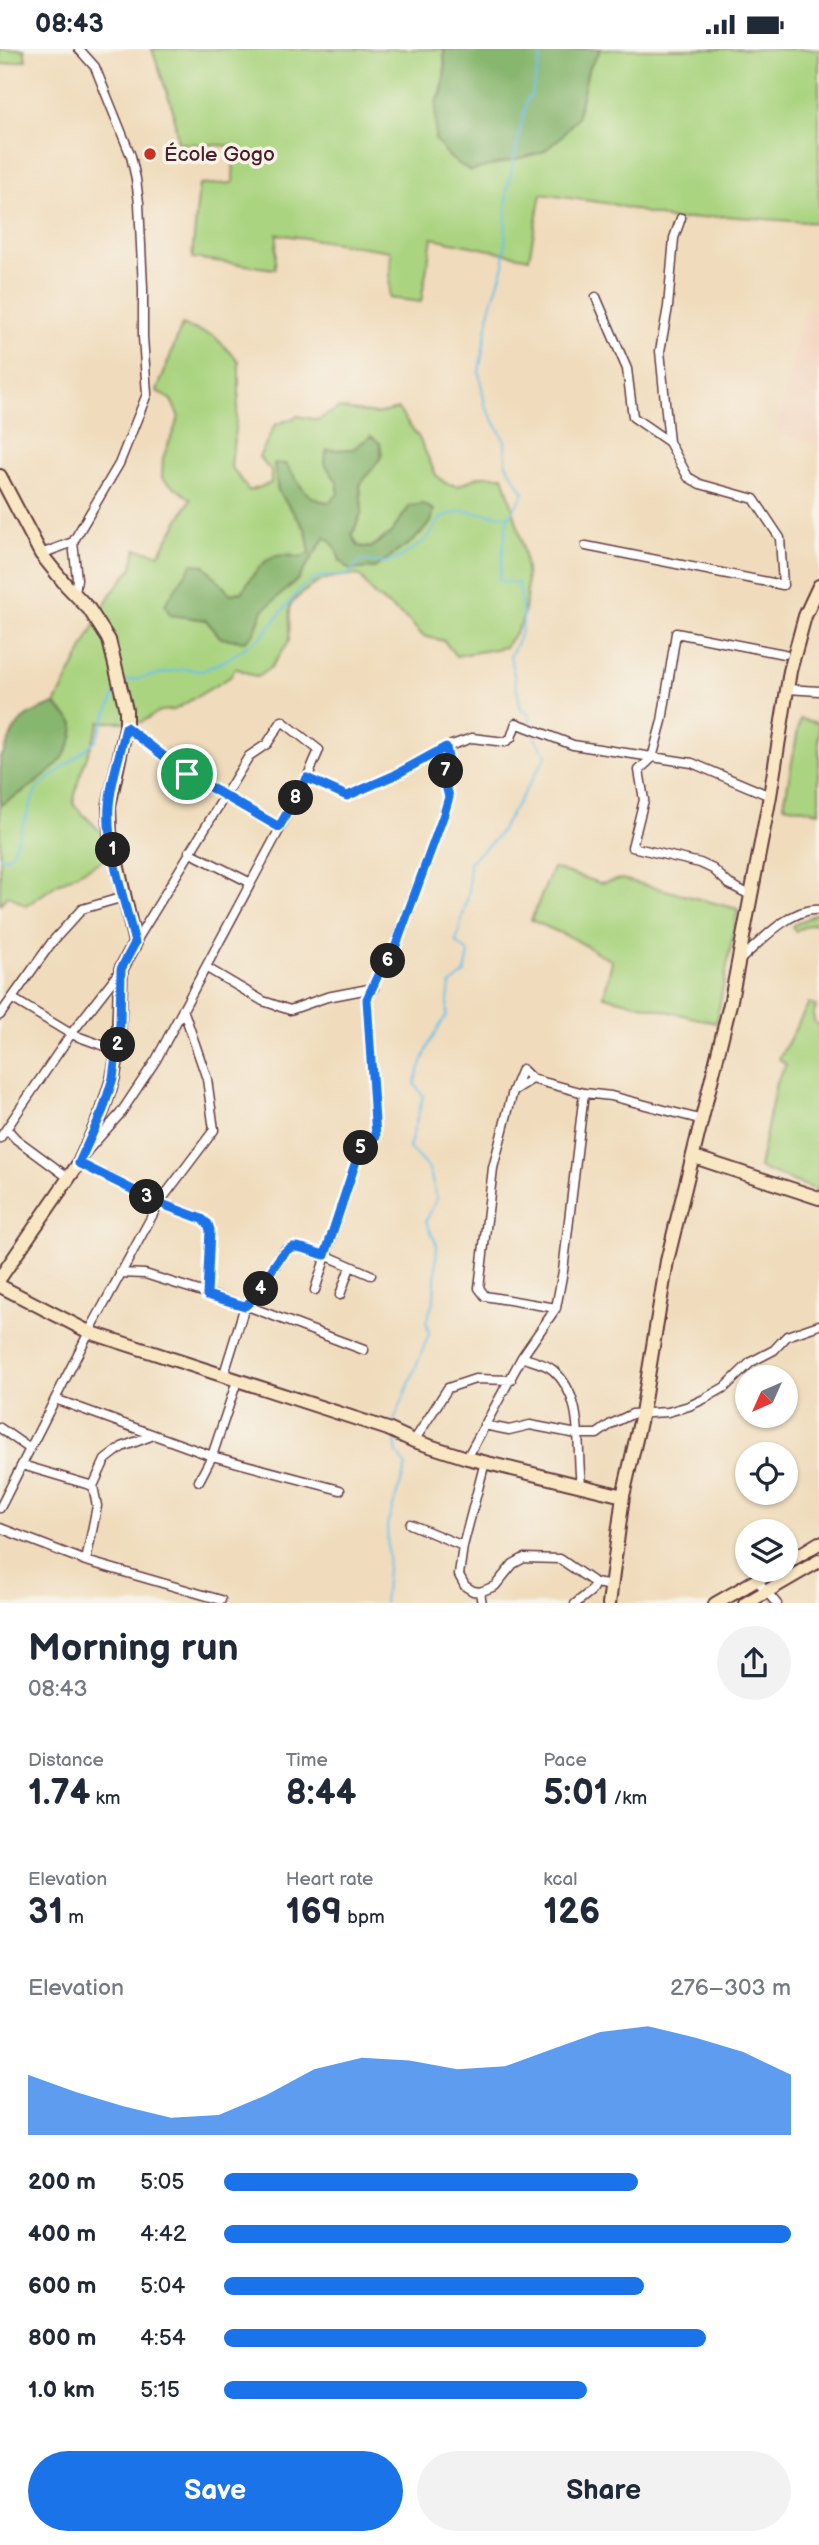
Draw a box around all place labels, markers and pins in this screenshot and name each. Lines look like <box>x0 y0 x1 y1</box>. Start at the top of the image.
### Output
place label: École Gogo <box>164 142 275 167</box>
marker: École Gogo <box>142 146 158 162</box>
pin <box>157 744 217 804</box>
pin: 7 <box>428 753 464 789</box>
pin: 8 <box>278 781 314 815</box>
pin: 1 <box>96 833 130 867</box>
pin: 6 <box>370 943 406 979</box>
pin: 2 <box>100 1027 136 1063</box>
pin: 5 <box>344 1131 378 1165</box>
pin: 3 <box>130 1179 164 1215</box>
pin: 4 <box>244 1271 278 1307</box>

